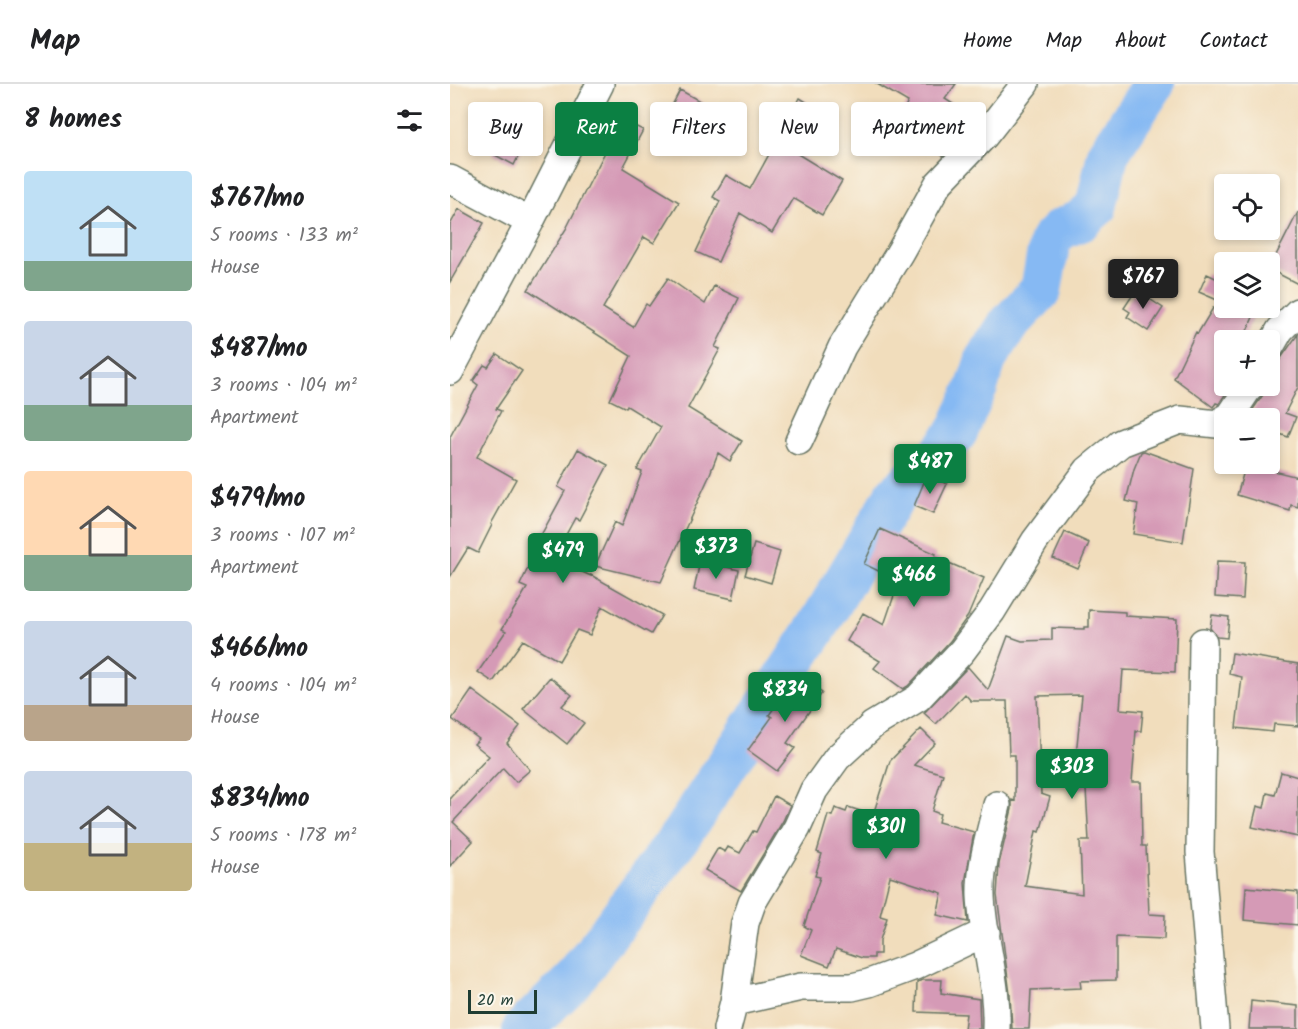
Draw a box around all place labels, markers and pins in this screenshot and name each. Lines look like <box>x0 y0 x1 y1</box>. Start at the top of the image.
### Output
pin: $767 <box>1107 259 1179 310</box>
pin: $487 <box>894 444 966 495</box>
pin: $373 <box>680 529 752 580</box>
pin: $479 <box>527 533 599 584</box>
pin: $466 <box>878 557 950 608</box>
pin: $834 <box>749 672 821 723</box>
pin: $303 <box>1036 749 1108 800</box>
pin: $301 <box>850 809 922 860</box>

